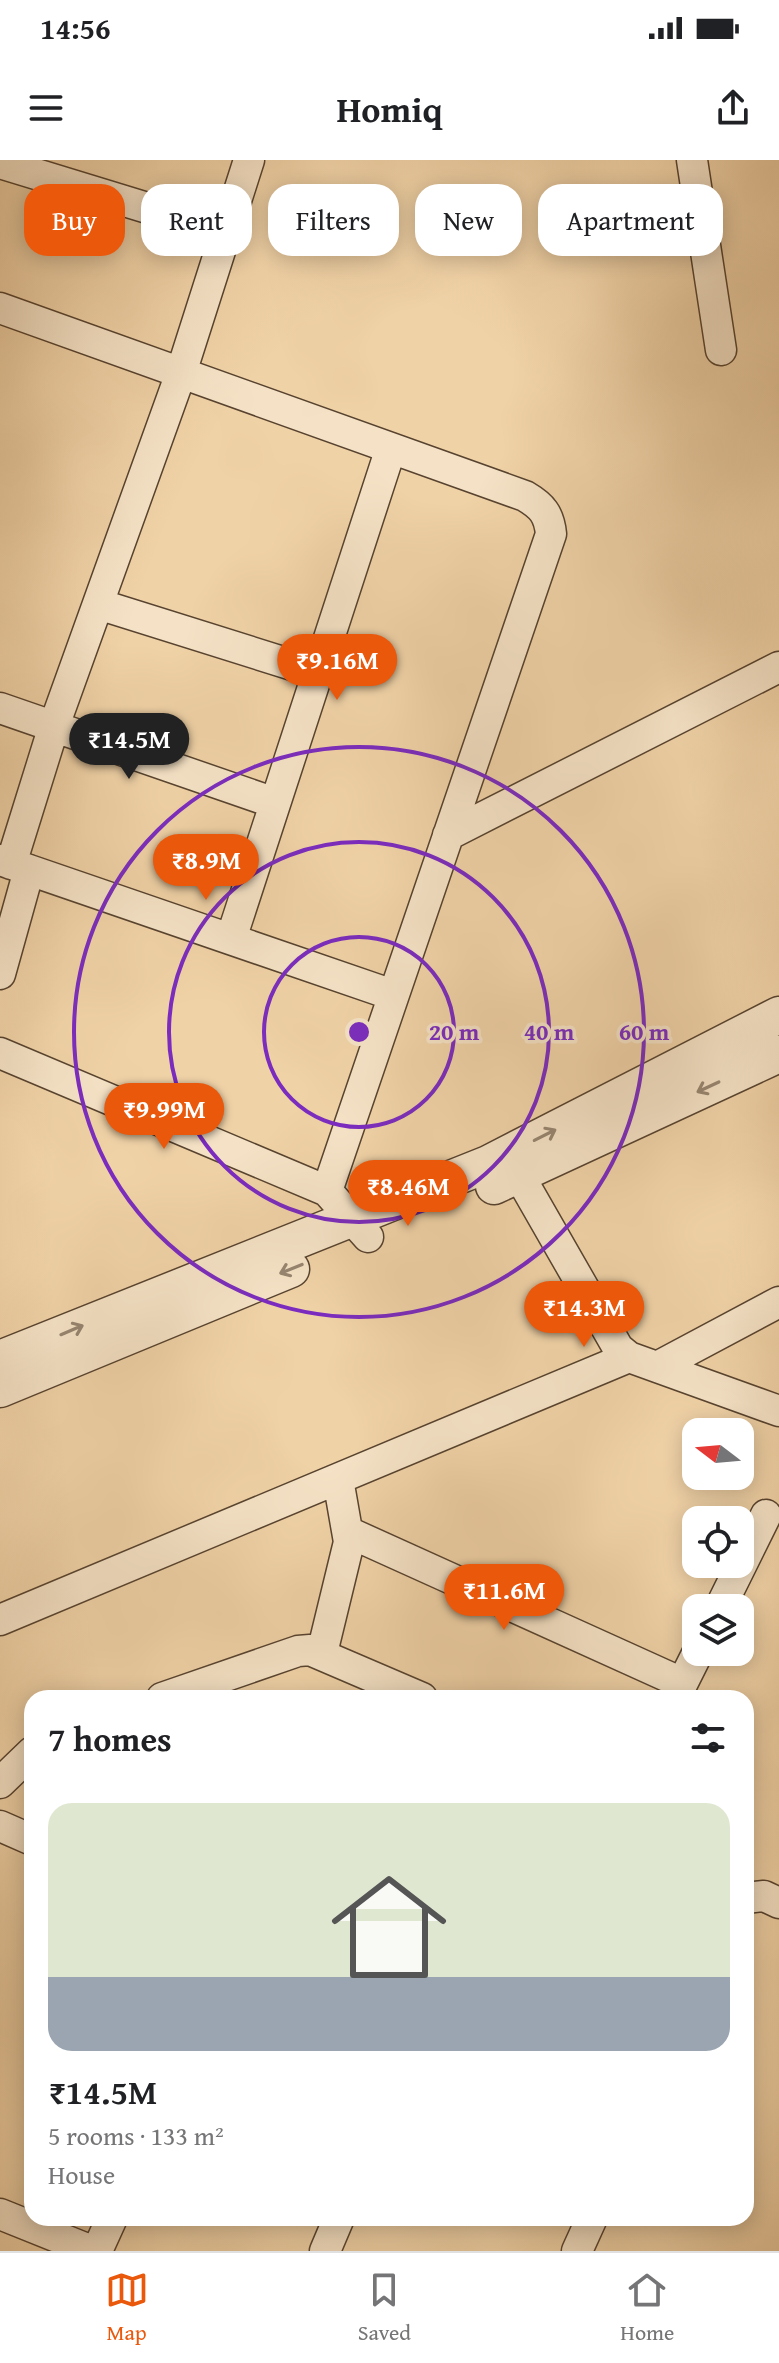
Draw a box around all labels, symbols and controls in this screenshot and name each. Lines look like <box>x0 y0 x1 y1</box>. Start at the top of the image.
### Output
text: 14:56 <box>40 6 111 50</box>
text: Homiq <box>336 82 443 135</box>
icon: menu <box>24 86 68 130</box>
icon: share <box>711 86 755 130</box>
chip: Buy <box>24 184 125 256</box>
chip: Rent <box>141 184 252 256</box>
chip: Filters <box>268 184 399 256</box>
chip: New <box>415 184 522 256</box>
chip: Apartment <box>538 184 723 256</box>
pin: ₹9.16M <box>272 634 402 702</box>
text: ₹9.16M <box>295 640 379 679</box>
pin: ₹14.5M <box>64 713 194 781</box>
text: ₹14.5M <box>87 719 171 758</box>
pin: ₹8.9M <box>150 834 262 902</box>
text: ₹8.9M <box>171 840 241 879</box>
text: 20 m <box>429 1014 480 1049</box>
text: 40 m <box>524 1014 575 1049</box>
text: 60 m <box>619 1014 670 1049</box>
centre of rings <box>345 1018 373 1046</box>
one-way arrow <box>697 1080 721 1095</box>
pin: ₹9.99M <box>99 1083 229 1151</box>
text: ₹9.99M <box>122 1089 206 1128</box>
one-way arrow <box>533 1126 557 1142</box>
pin: ₹8.46M <box>343 1160 473 1228</box>
text: ₹8.46M <box>366 1166 450 1205</box>
one-way arrow <box>279 1263 304 1277</box>
pin: ₹14.3M <box>519 1281 649 1349</box>
text: ₹14.3M <box>542 1287 626 1326</box>
one-way arrow <box>59 1322 84 1336</box>
north arrow <box>682 1418 754 1490</box>
map controls <box>682 1418 754 1666</box>
button: locate <box>682 1506 754 1578</box>
pin: ₹11.6M <box>439 1564 569 1632</box>
text: ₹11.6M <box>462 1570 546 1609</box>
button: layers <box>682 1594 754 1666</box>
text: 7 homes <box>48 1714 172 1763</box>
icon: filters <box>686 1716 730 1760</box>
icon: home <box>317 1855 461 1999</box>
text: ₹14.5M <box>48 2067 157 2116</box>
text: 5 rooms · 133 m² <box>48 2116 224 2155</box>
text: House <box>48 2155 115 2194</box>
tab: Map <box>105 2268 149 2348</box>
tab: Saved <box>358 2268 411 2348</box>
tab: Home <box>620 2268 674 2348</box>

